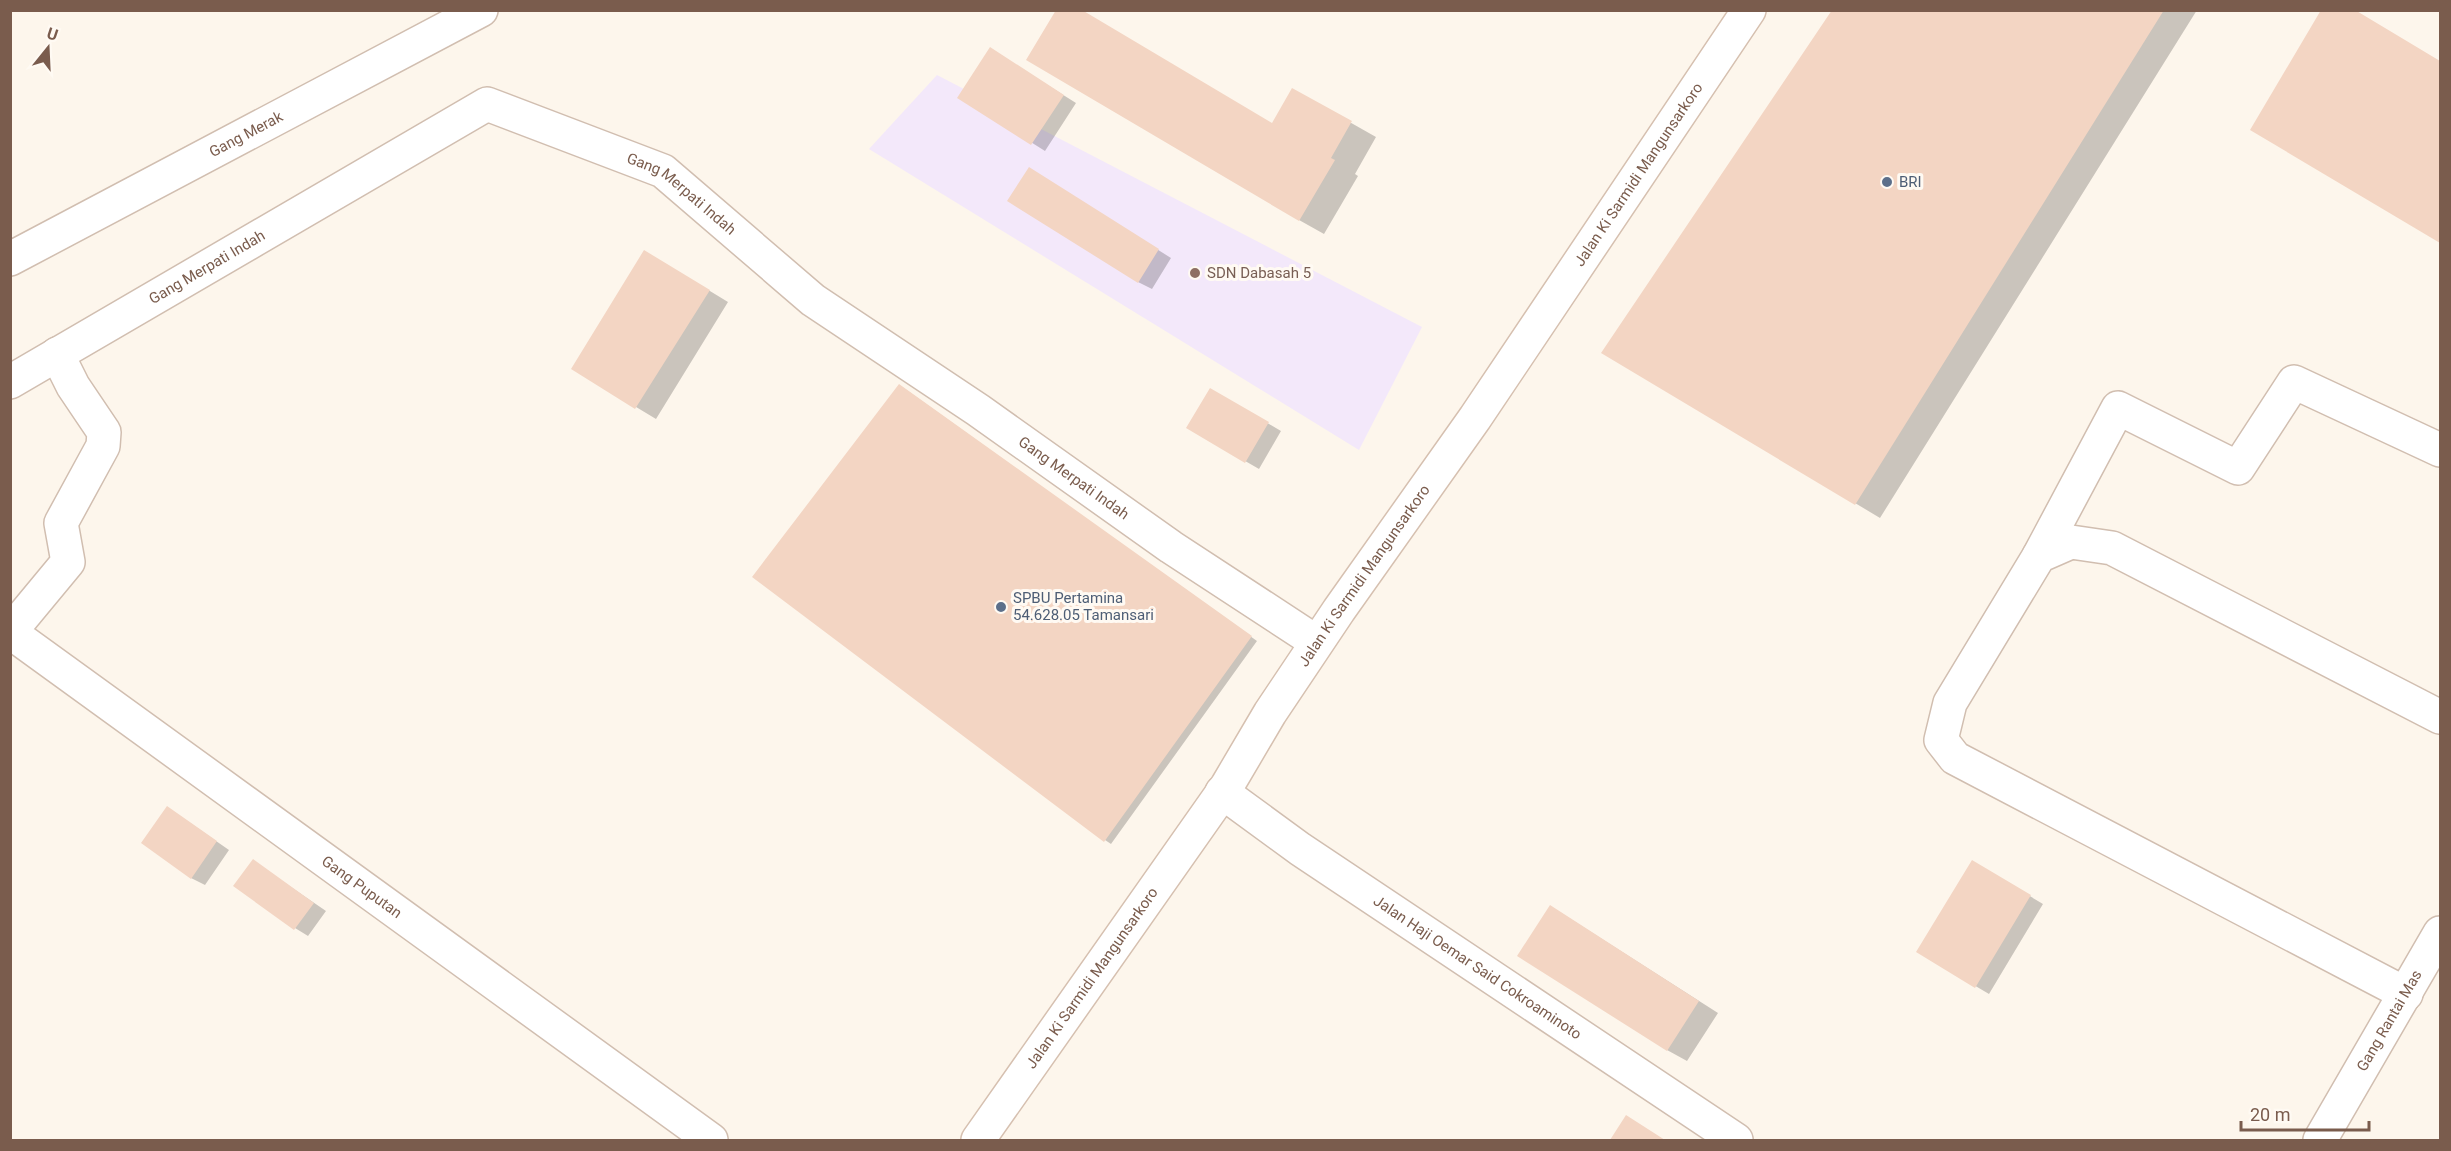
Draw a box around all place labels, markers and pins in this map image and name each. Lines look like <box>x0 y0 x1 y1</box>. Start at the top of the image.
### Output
place label: BRI <box>1899 173 1922 191</box>
marker: BRI <box>1880 175 1894 189</box>
place label: SDN Dabasah 5 <box>1207 264 1311 282</box>
marker: SDN Dabasah 5 <box>1188 266 1202 280</box>
place label: SPBU Pertamina 54.628.05 Tamansari <box>1013 589 1154 624</box>
marker: SPBU Pertamina 54.628.05 Tamansari <box>994 600 1008 614</box>

